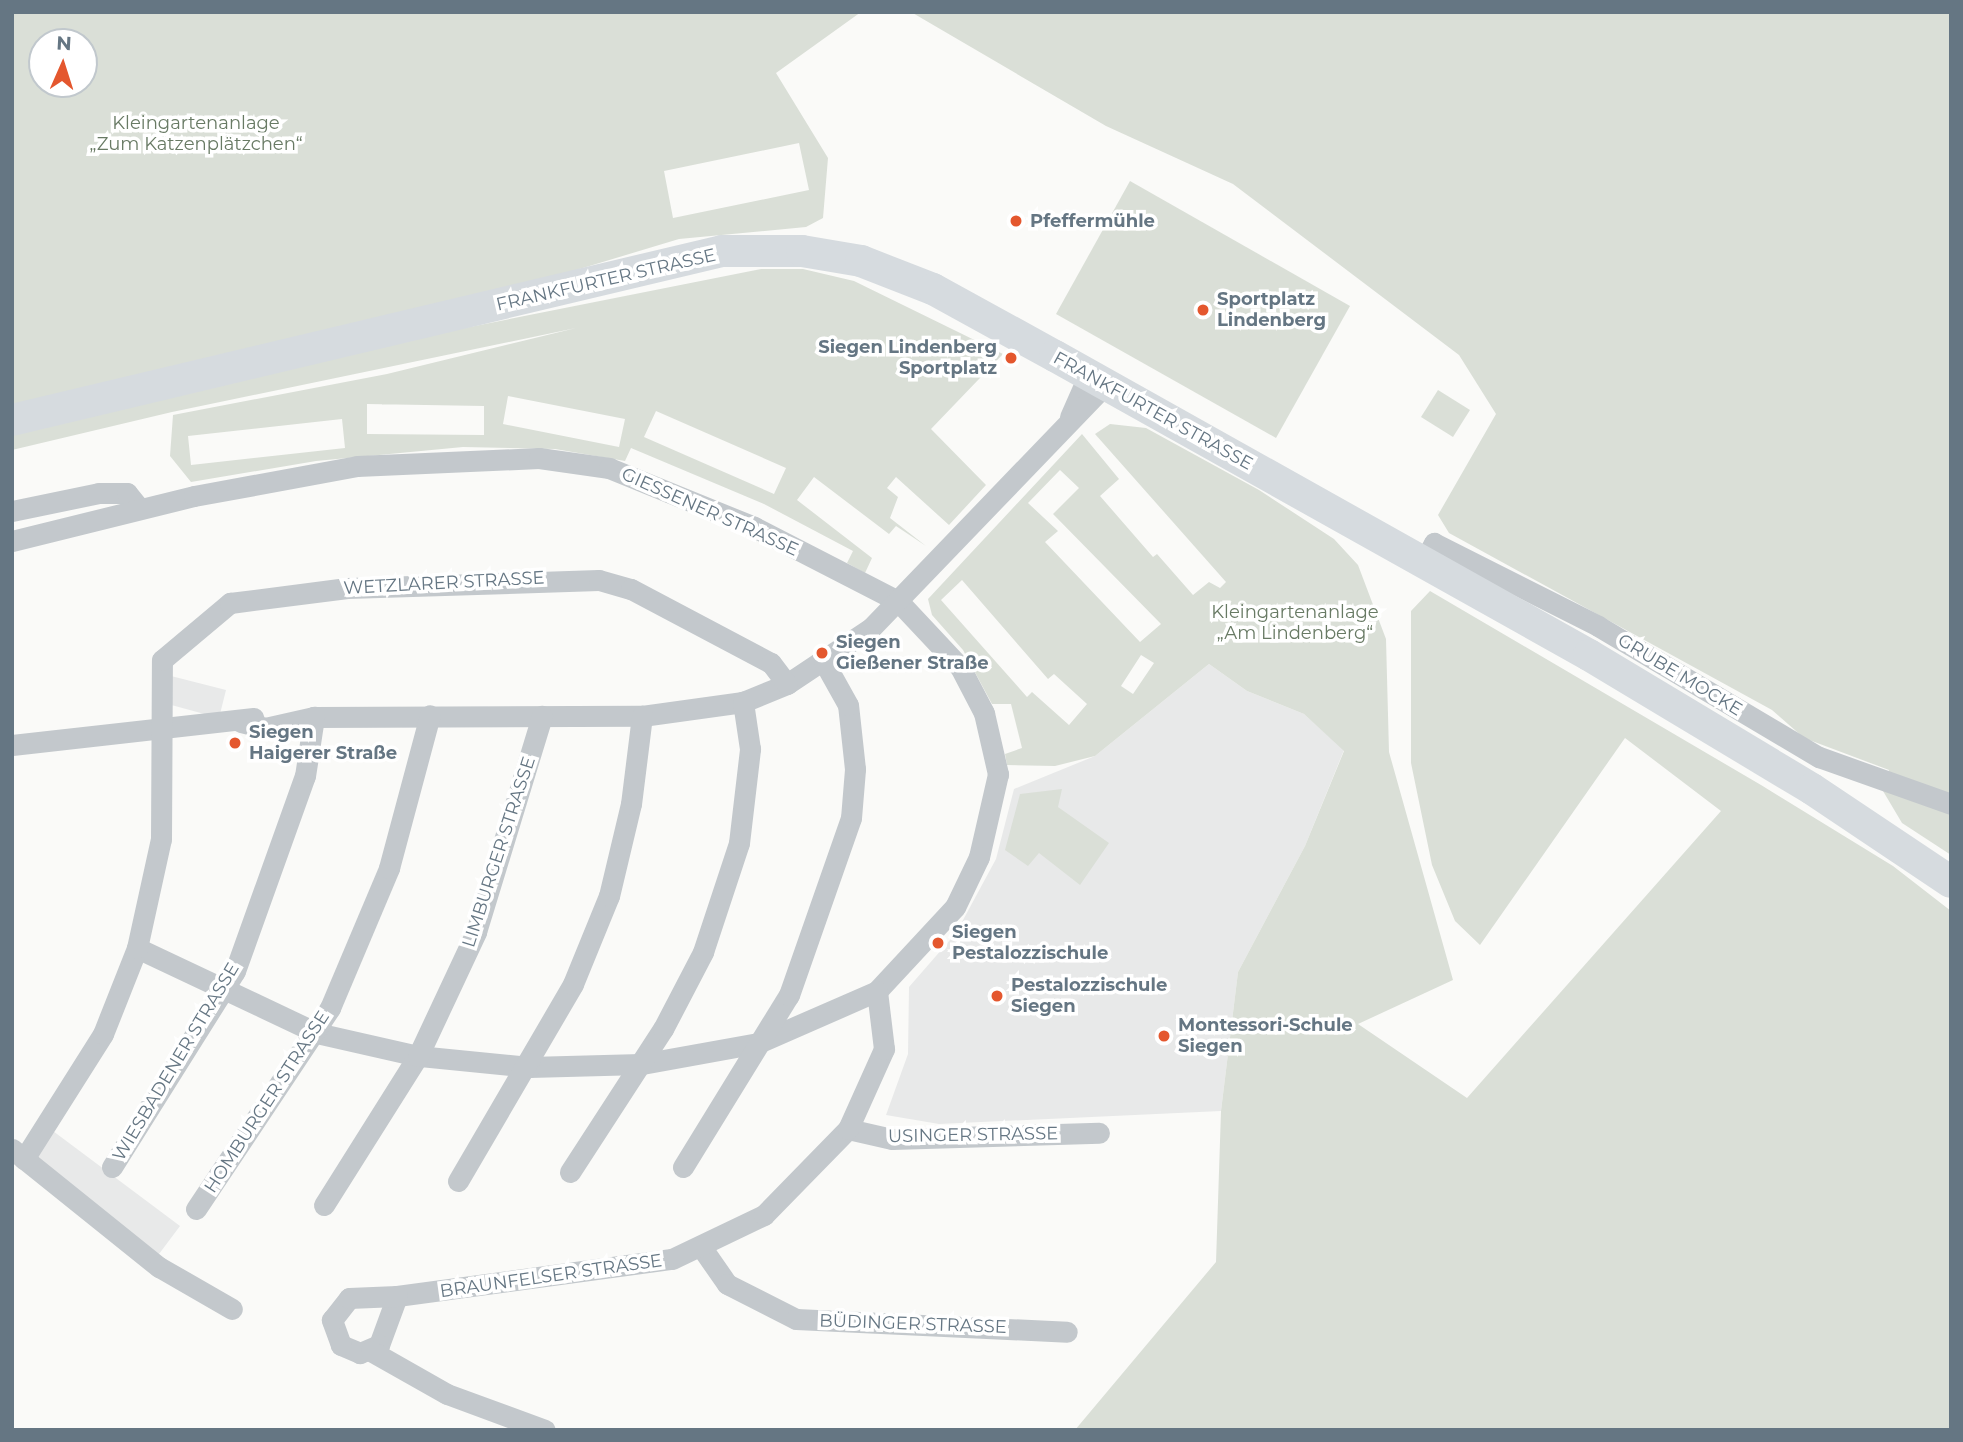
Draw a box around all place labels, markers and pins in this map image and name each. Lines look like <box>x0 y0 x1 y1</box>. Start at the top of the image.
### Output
place label: Pfeffermühle <box>1030 210 1155 232</box>
marker: Pfeffermühle <box>1008 213 1024 229</box>
place label: Sportplatz Lindenberg <box>1217 289 1326 332</box>
marker: Sportplatz Lindenberg <box>1195 302 1211 318</box>
place label: Siegen Lindenberg Sportplatz <box>818 337 997 380</box>
marker: Siegen Lindenberg Sportplatz <box>1003 350 1019 366</box>
place label: Siegen Gießener Straße <box>836 632 989 674</box>
marker: Siegen Gießener Straße <box>814 645 830 661</box>
place label: Siegen Haigerer Straße <box>249 722 397 764</box>
marker: Siegen Haigerer Straße <box>227 735 243 751</box>
place label: Siegen Pestalozzischule <box>952 922 1108 964</box>
marker: Siegen Pestalozzischule <box>930 935 946 951</box>
place label: Pestalozzischule Siegen <box>1011 975 1167 1018</box>
marker: Pestalozzischule Siegen <box>989 988 1005 1004</box>
place label: Montessori-Schule Siegen <box>1178 1015 1353 1058</box>
marker: Montessori-Schule Siegen <box>1156 1028 1172 1044</box>

